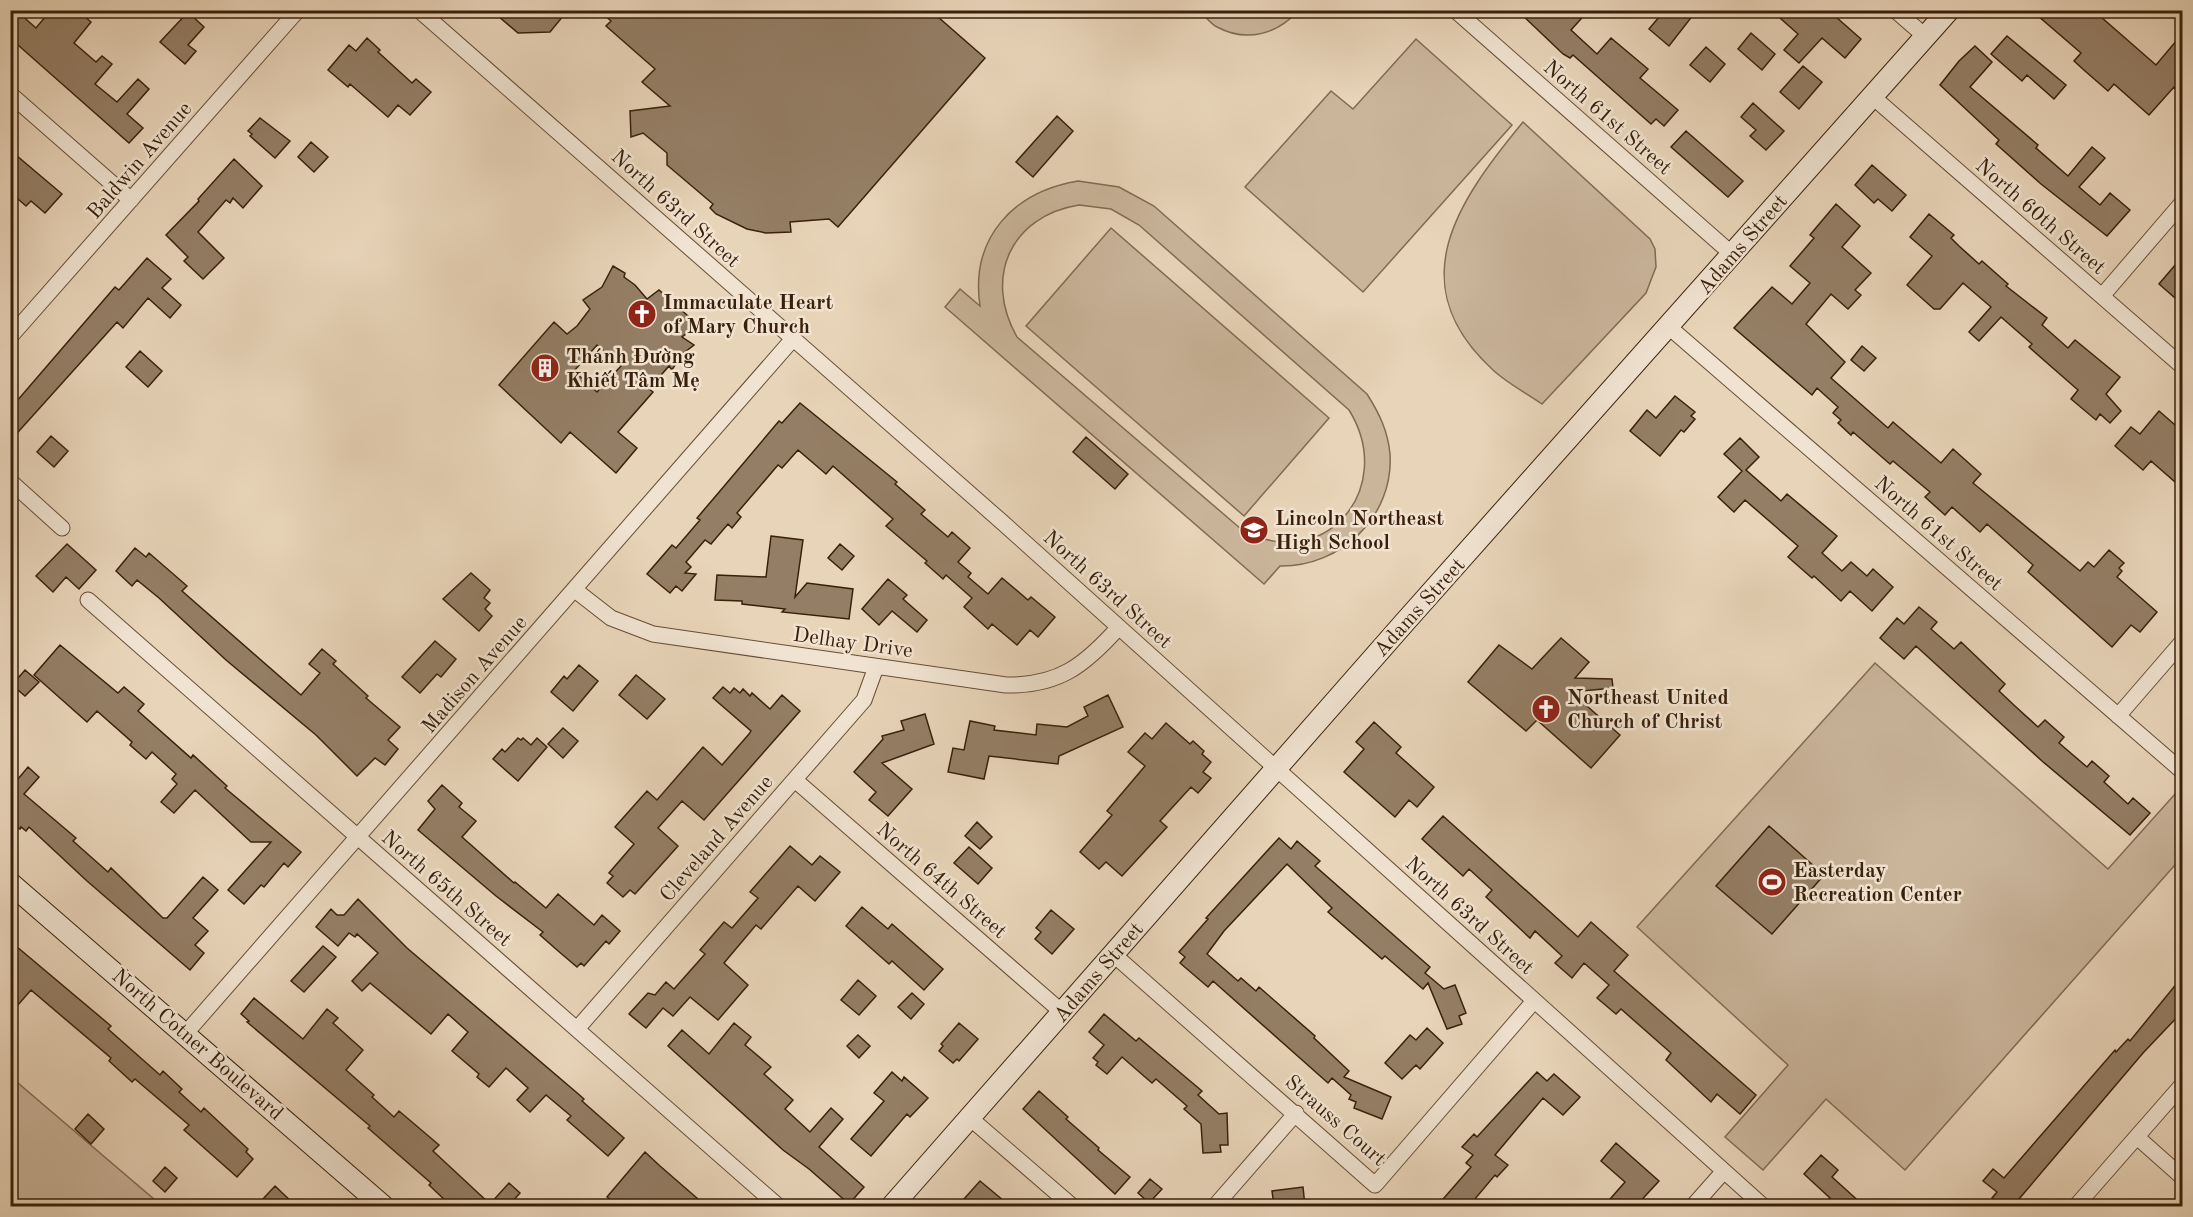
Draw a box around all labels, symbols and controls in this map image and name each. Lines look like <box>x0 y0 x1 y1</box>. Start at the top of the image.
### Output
street label: North 61st Street <box>1539 57 1675 179</box>
street label: Baldwin Avenue <box>84 98 196 223</box>
street label: North 63rd Street <box>607 146 743 272</box>
street label: North 60th Street <box>1971 155 2109 279</box>
street label: Adams Street <box>1694 191 1792 299</box>
place label: Immaculate Heart of Mary Church <box>663 293 833 338</box>
church icon: Immaculate Heart of Mary Church <box>626 298 658 330</box>
place label: Thánh Đường Khiết Tâm Mẹ <box>566 347 700 392</box>
building icon: Thánh Đường Khiết Tâm Mẹ <box>529 352 561 384</box>
street label: North 61st Street <box>1870 473 2006 595</box>
place label: Lincoln Northeast High School <box>1275 509 1444 554</box>
school or university icon: Lincoln Northeast High School <box>1238 514 1270 546</box>
street label: North 63rd Street <box>1039 527 1175 653</box>
street label: Adams Street <box>1371 555 1470 661</box>
street label: Madison Avenue <box>419 612 532 738</box>
street label: Delhay Drive <box>792 625 914 662</box>
place label: Northeast United Church of Christ <box>1567 688 1729 733</box>
church icon: Northeast United Church of Christ <box>1530 693 1562 725</box>
street label: Cleveland Avenue <box>657 772 778 906</box>
street label: North 64th Street <box>872 819 1010 943</box>
street label: North 65th Street <box>377 827 515 951</box>
street label: North 63rd Street <box>1401 853 1537 979</box>
place label: Easterday Recreation Center <box>1793 861 1962 906</box>
sports icon: Easterday Recreation Center <box>1756 866 1788 898</box>
street label: Adams Street <box>1050 919 1148 1027</box>
street label: North Cotner Boulevard <box>107 965 287 1125</box>
street label: Strauss Court <box>1280 1072 1390 1171</box>

